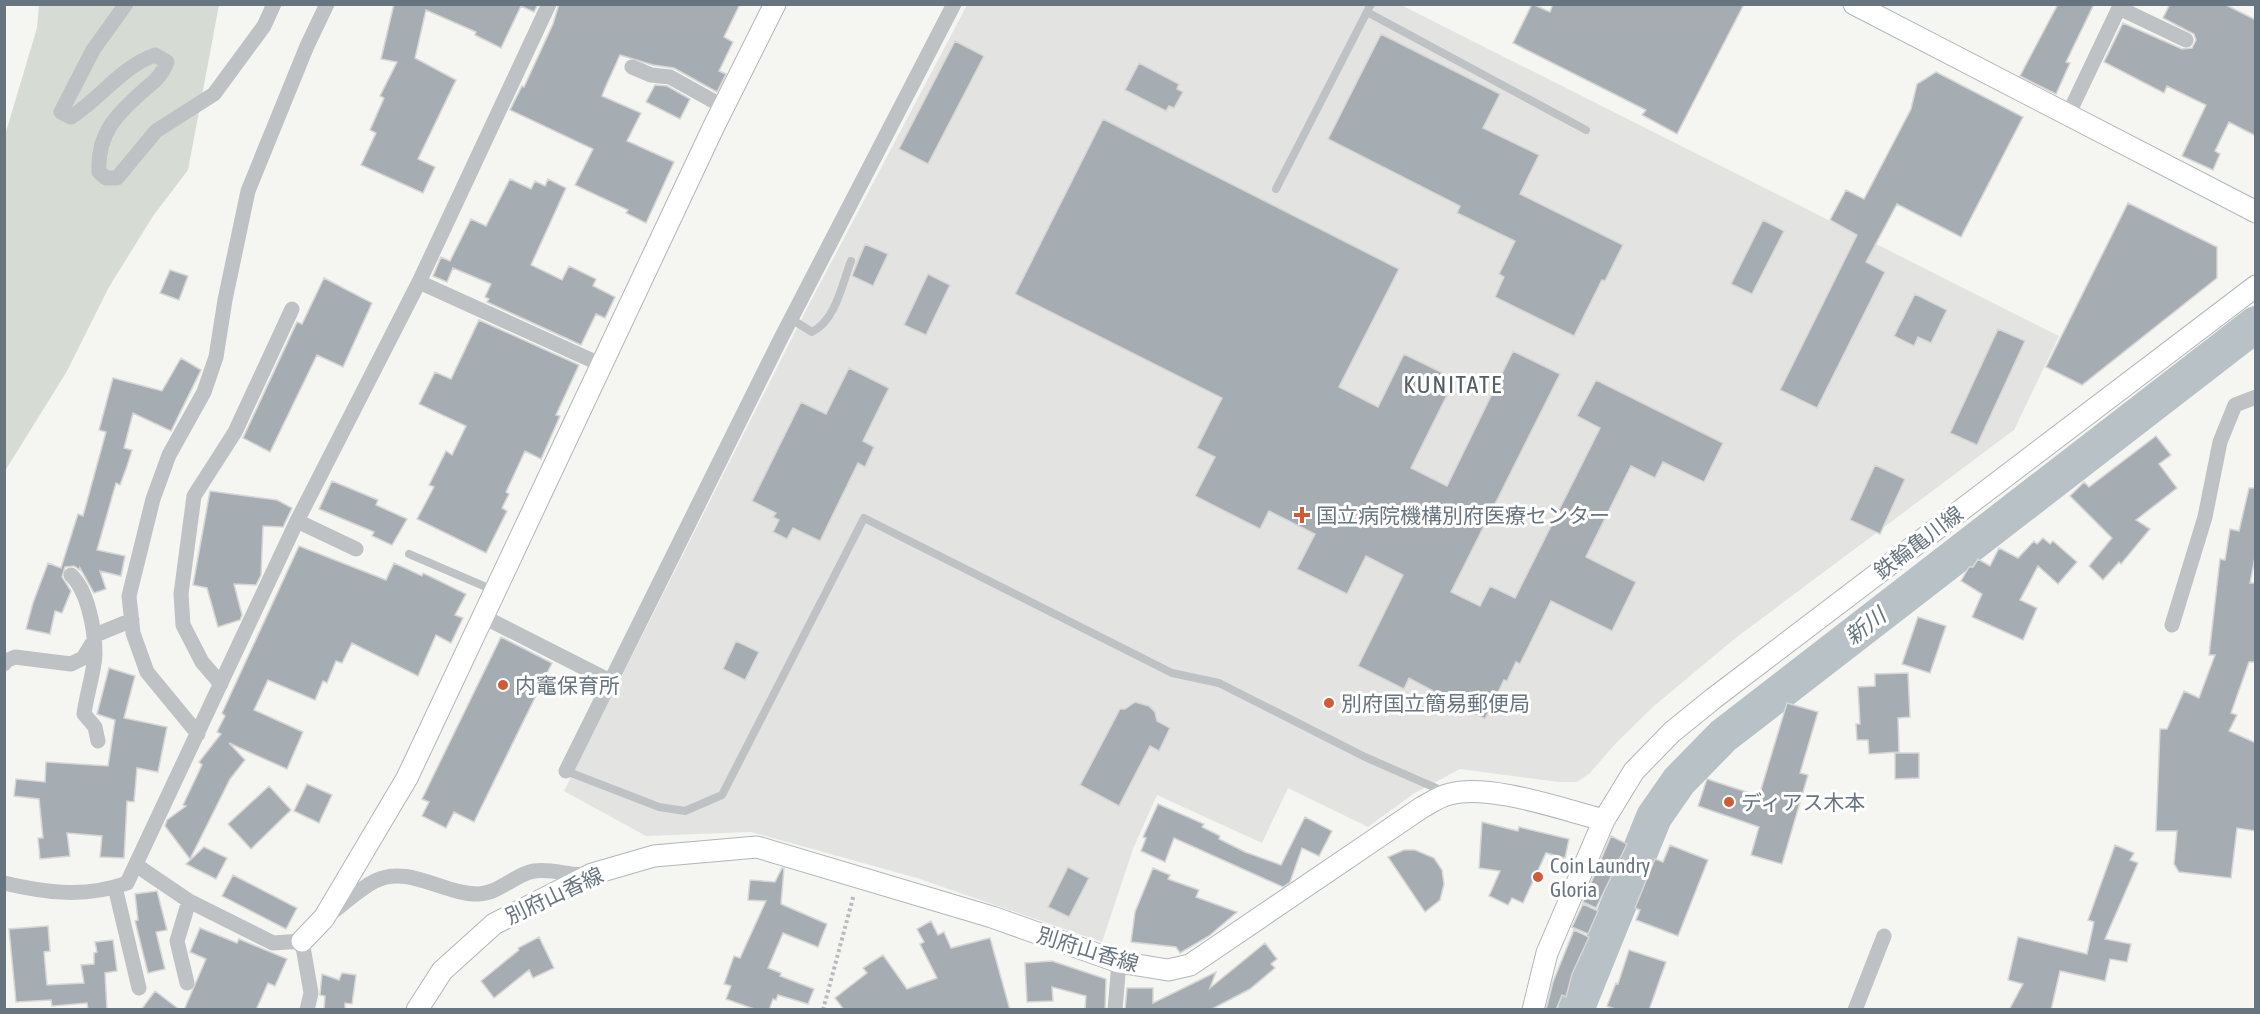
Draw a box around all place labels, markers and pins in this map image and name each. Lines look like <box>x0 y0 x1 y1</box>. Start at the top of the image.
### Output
place label: 国立病院機構別府医療センター <box>1316 503 1610 527</box>
marker: 国立病院機構別府医療センター <box>1293 506 1311 524</box>
place label: 内竈保育所 <box>515 673 620 697</box>
marker: 内竈保育所 <box>496 678 510 692</box>
place label: 別府国立簡易郵便局 <box>1341 691 1530 715</box>
marker: 別府国立簡易郵便局 <box>1322 696 1336 710</box>
place label: ディアス木本 <box>1741 790 1866 814</box>
marker: ディアス木本 <box>1722 795 1736 809</box>
place label: Coin Laundry Gloria <box>1550 853 1651 901</box>
marker: Coin Laundry Gloria <box>1531 870 1545 884</box>

